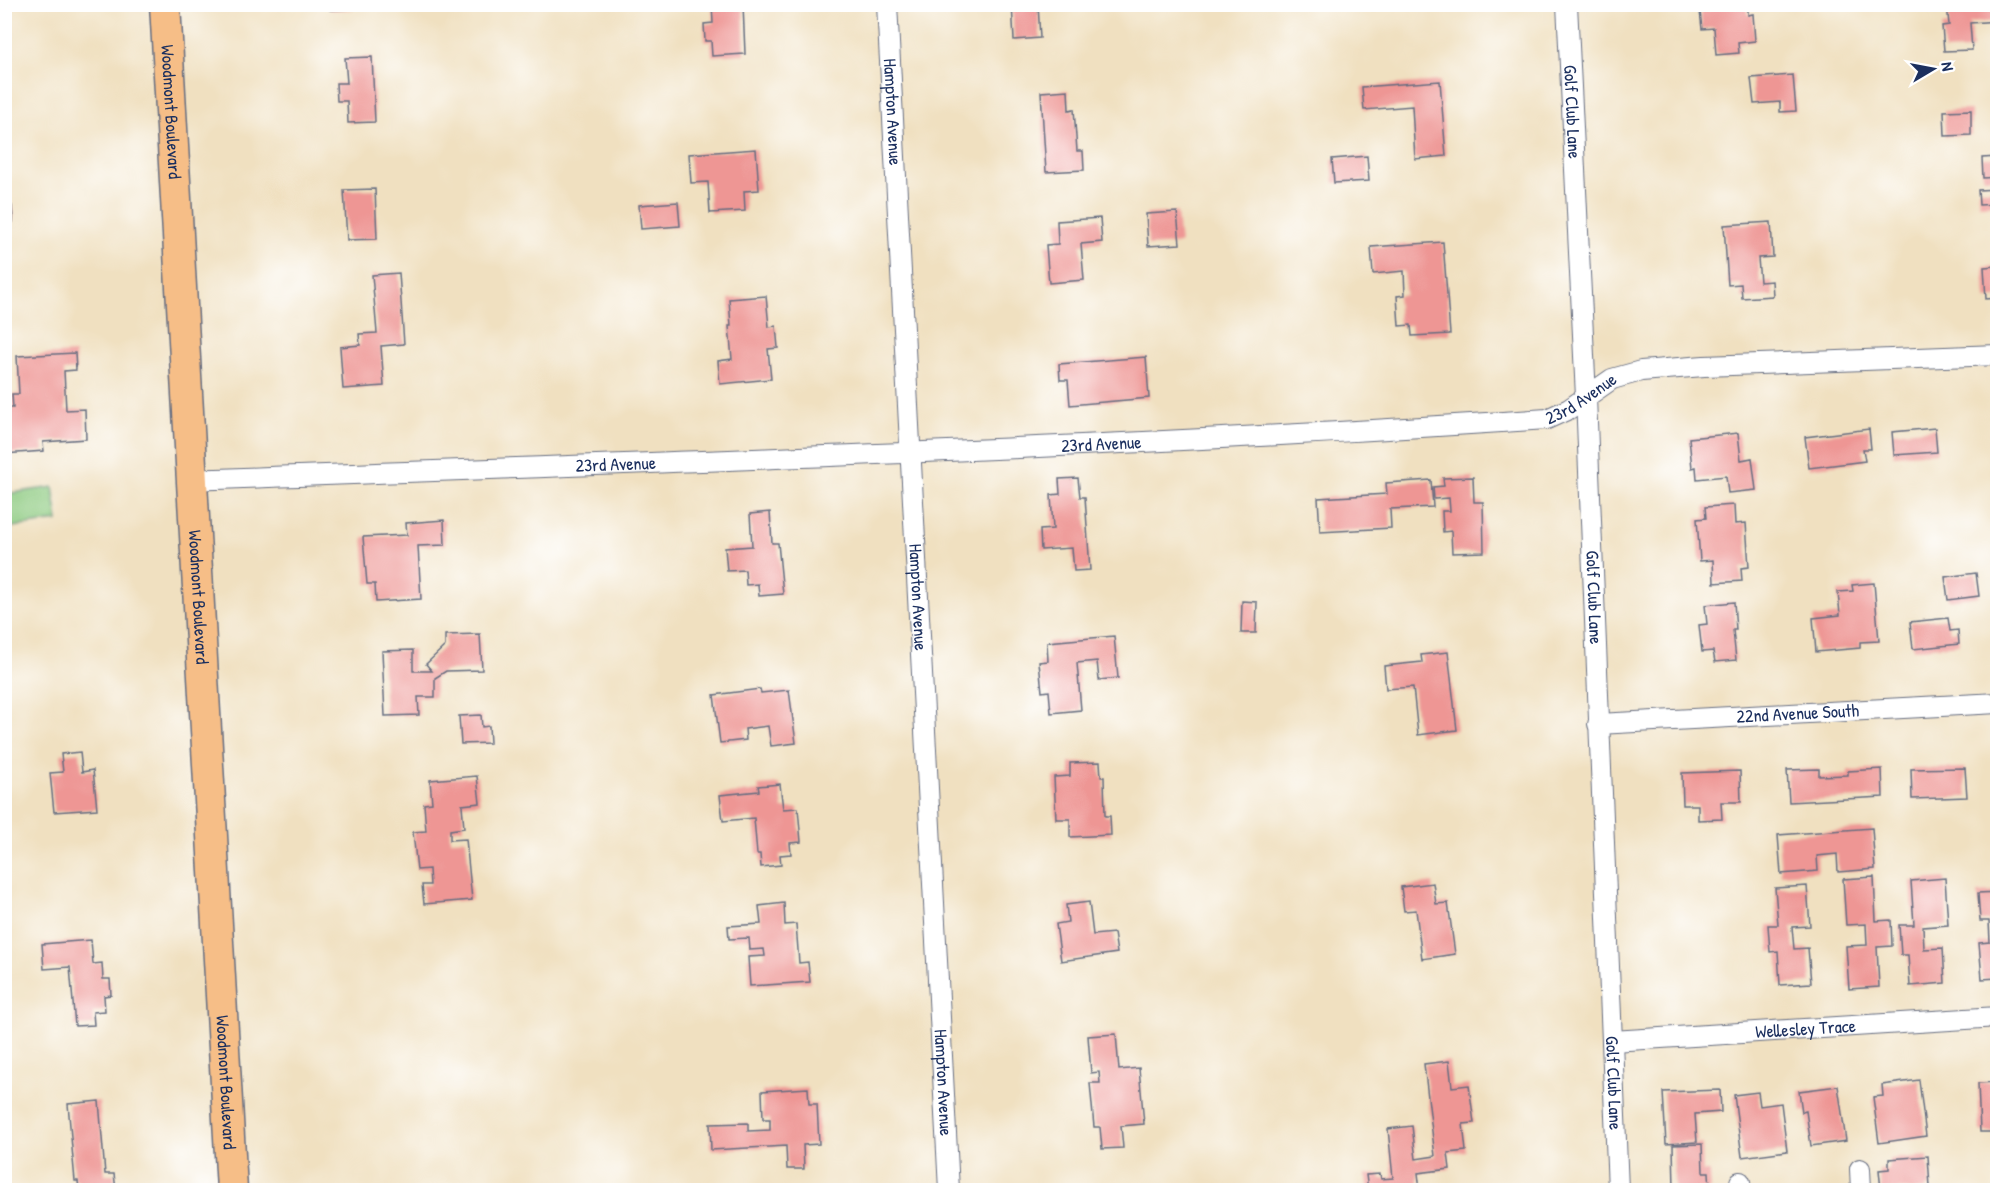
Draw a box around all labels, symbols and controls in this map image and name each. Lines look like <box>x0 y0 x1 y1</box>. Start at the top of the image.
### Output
north arrow <box>1903 39 1963 99</box>
street label: Woodmont Boulevard <box>155 44 188 180</box>
street label: Hampton Avenue <box>878 58 908 166</box>
text: N <box>1936 60 1959 73</box>
street label: Golf Club Lane <box>1558 64 1587 159</box>
street label: 23rd Avenue <box>1541 367 1621 430</box>
street label: 23rd Avenue <box>1061 429 1142 458</box>
street label: 23rd Avenue <box>575 450 656 478</box>
street label: Woodmont Boulevard <box>183 529 215 665</box>
street label: Hampton Avenue <box>903 543 934 651</box>
street label: Golf Club Lane <box>1580 550 1609 645</box>
street label: 22nd Avenue South <box>1736 697 1860 729</box>
street label: Wellesley Trace <box>1755 1013 1857 1044</box>
street label: Woodmont Boulevard <box>210 1014 243 1150</box>
street label: Hampton Avenue <box>929 1028 959 1137</box>
street label: Golf Club Lane <box>1600 1036 1629 1130</box>

